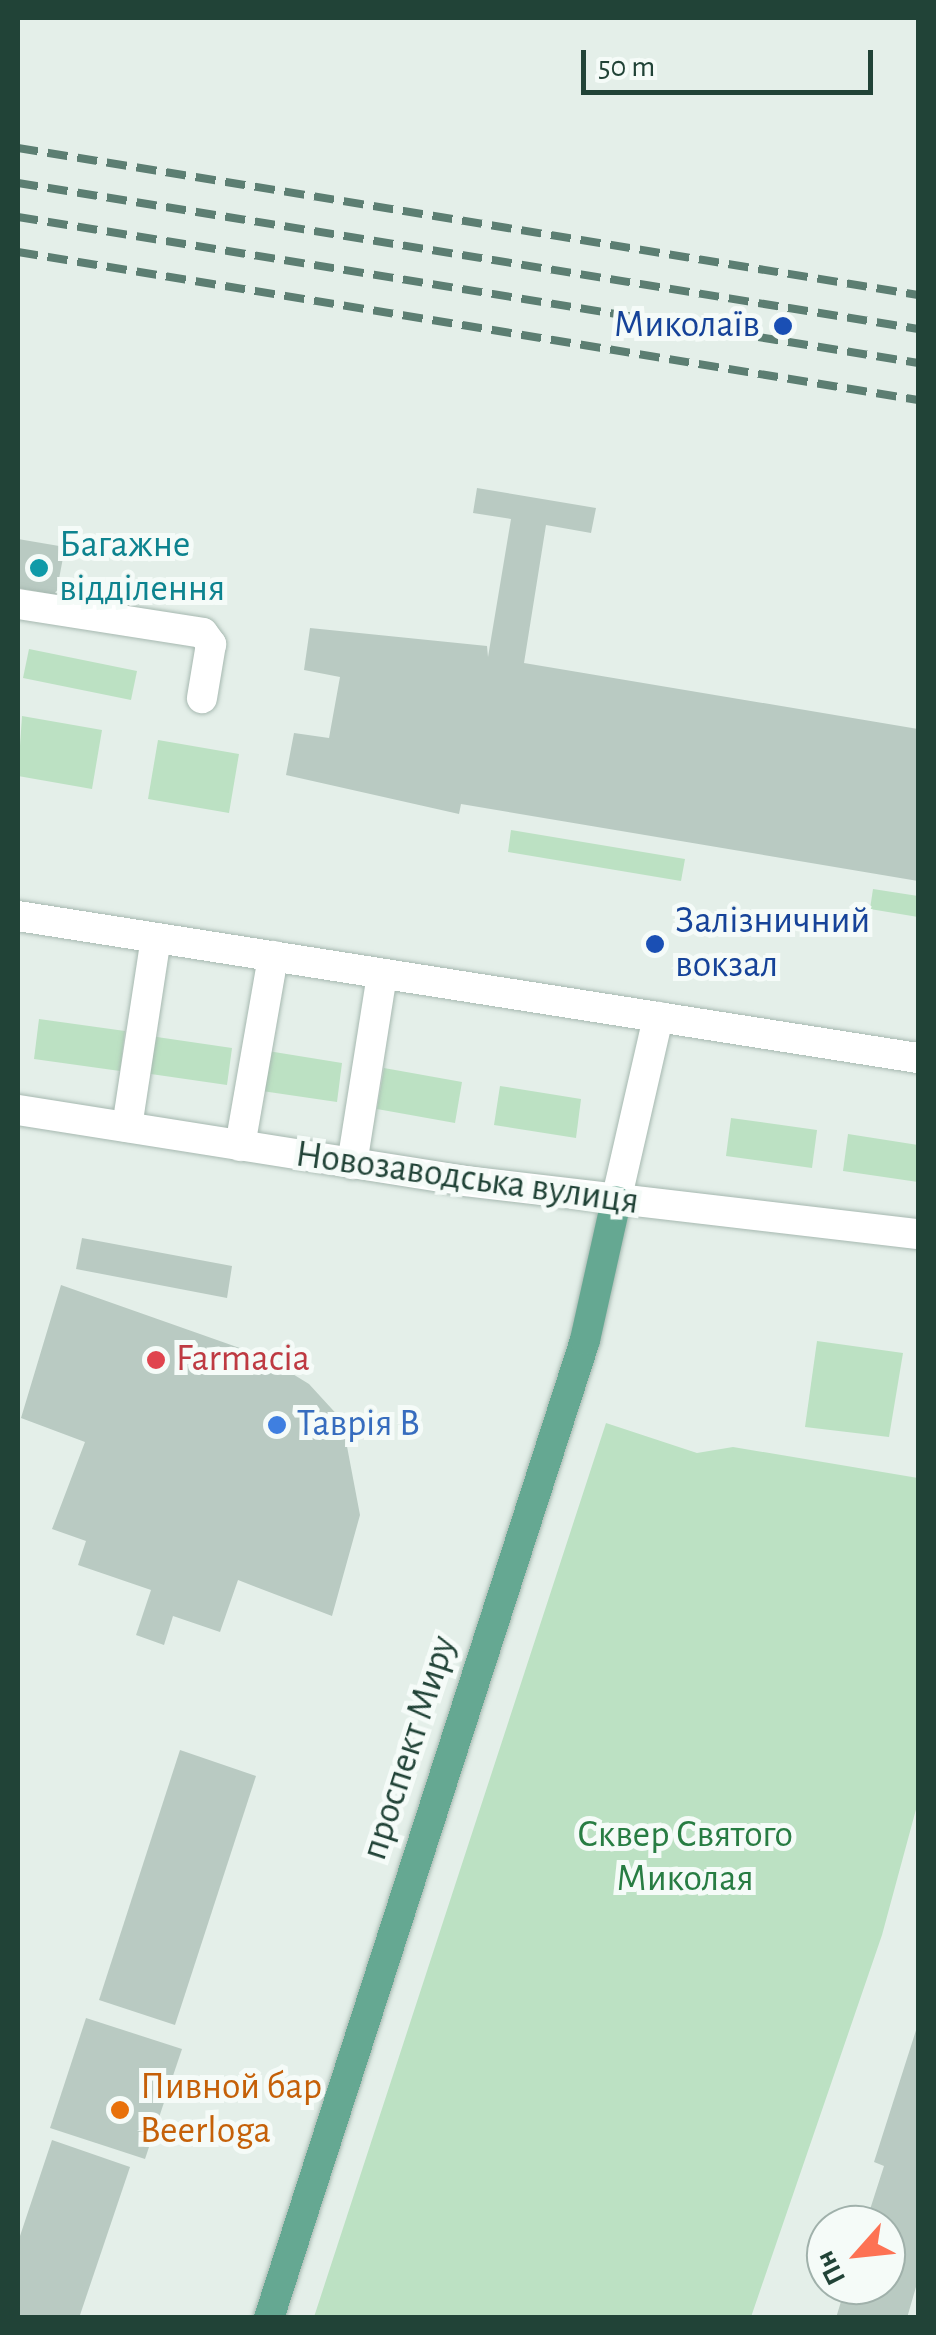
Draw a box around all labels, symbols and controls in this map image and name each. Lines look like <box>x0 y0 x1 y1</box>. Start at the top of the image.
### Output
scale bar <box>586 30 878 92</box>
text: 50 m <box>598 52 655 82</box>
place label: Миколаїв <box>613 303 760 349</box>
marker: Миколаїв <box>770 313 796 339</box>
place label: Багажне відділення <box>59 523 225 612</box>
marker: Багажне відділення <box>28 557 50 579</box>
place label: Залізничний вокзал <box>675 899 870 988</box>
marker: Залізничний вокзал <box>644 933 666 955</box>
street label: Новозаводська вулиця <box>292 1132 642 1226</box>
place label: Farmacia <box>176 1337 310 1383</box>
marker: Farmacia <box>145 1349 167 1371</box>
place label: Таврія В <box>297 1402 420 1448</box>
marker: Таврія В <box>266 1414 288 1436</box>
street label: проспект Миру <box>352 1630 468 1866</box>
park label: Сквер Святого Миколая <box>577 1813 793 1902</box>
place label: Пивной бар Beerloga <box>140 2065 322 2154</box>
marker: Пивной бар Beerloga <box>109 2099 131 2121</box>
north arrow <box>806 2205 906 2305</box>
text: Пн <box>811 2246 851 2289</box>

